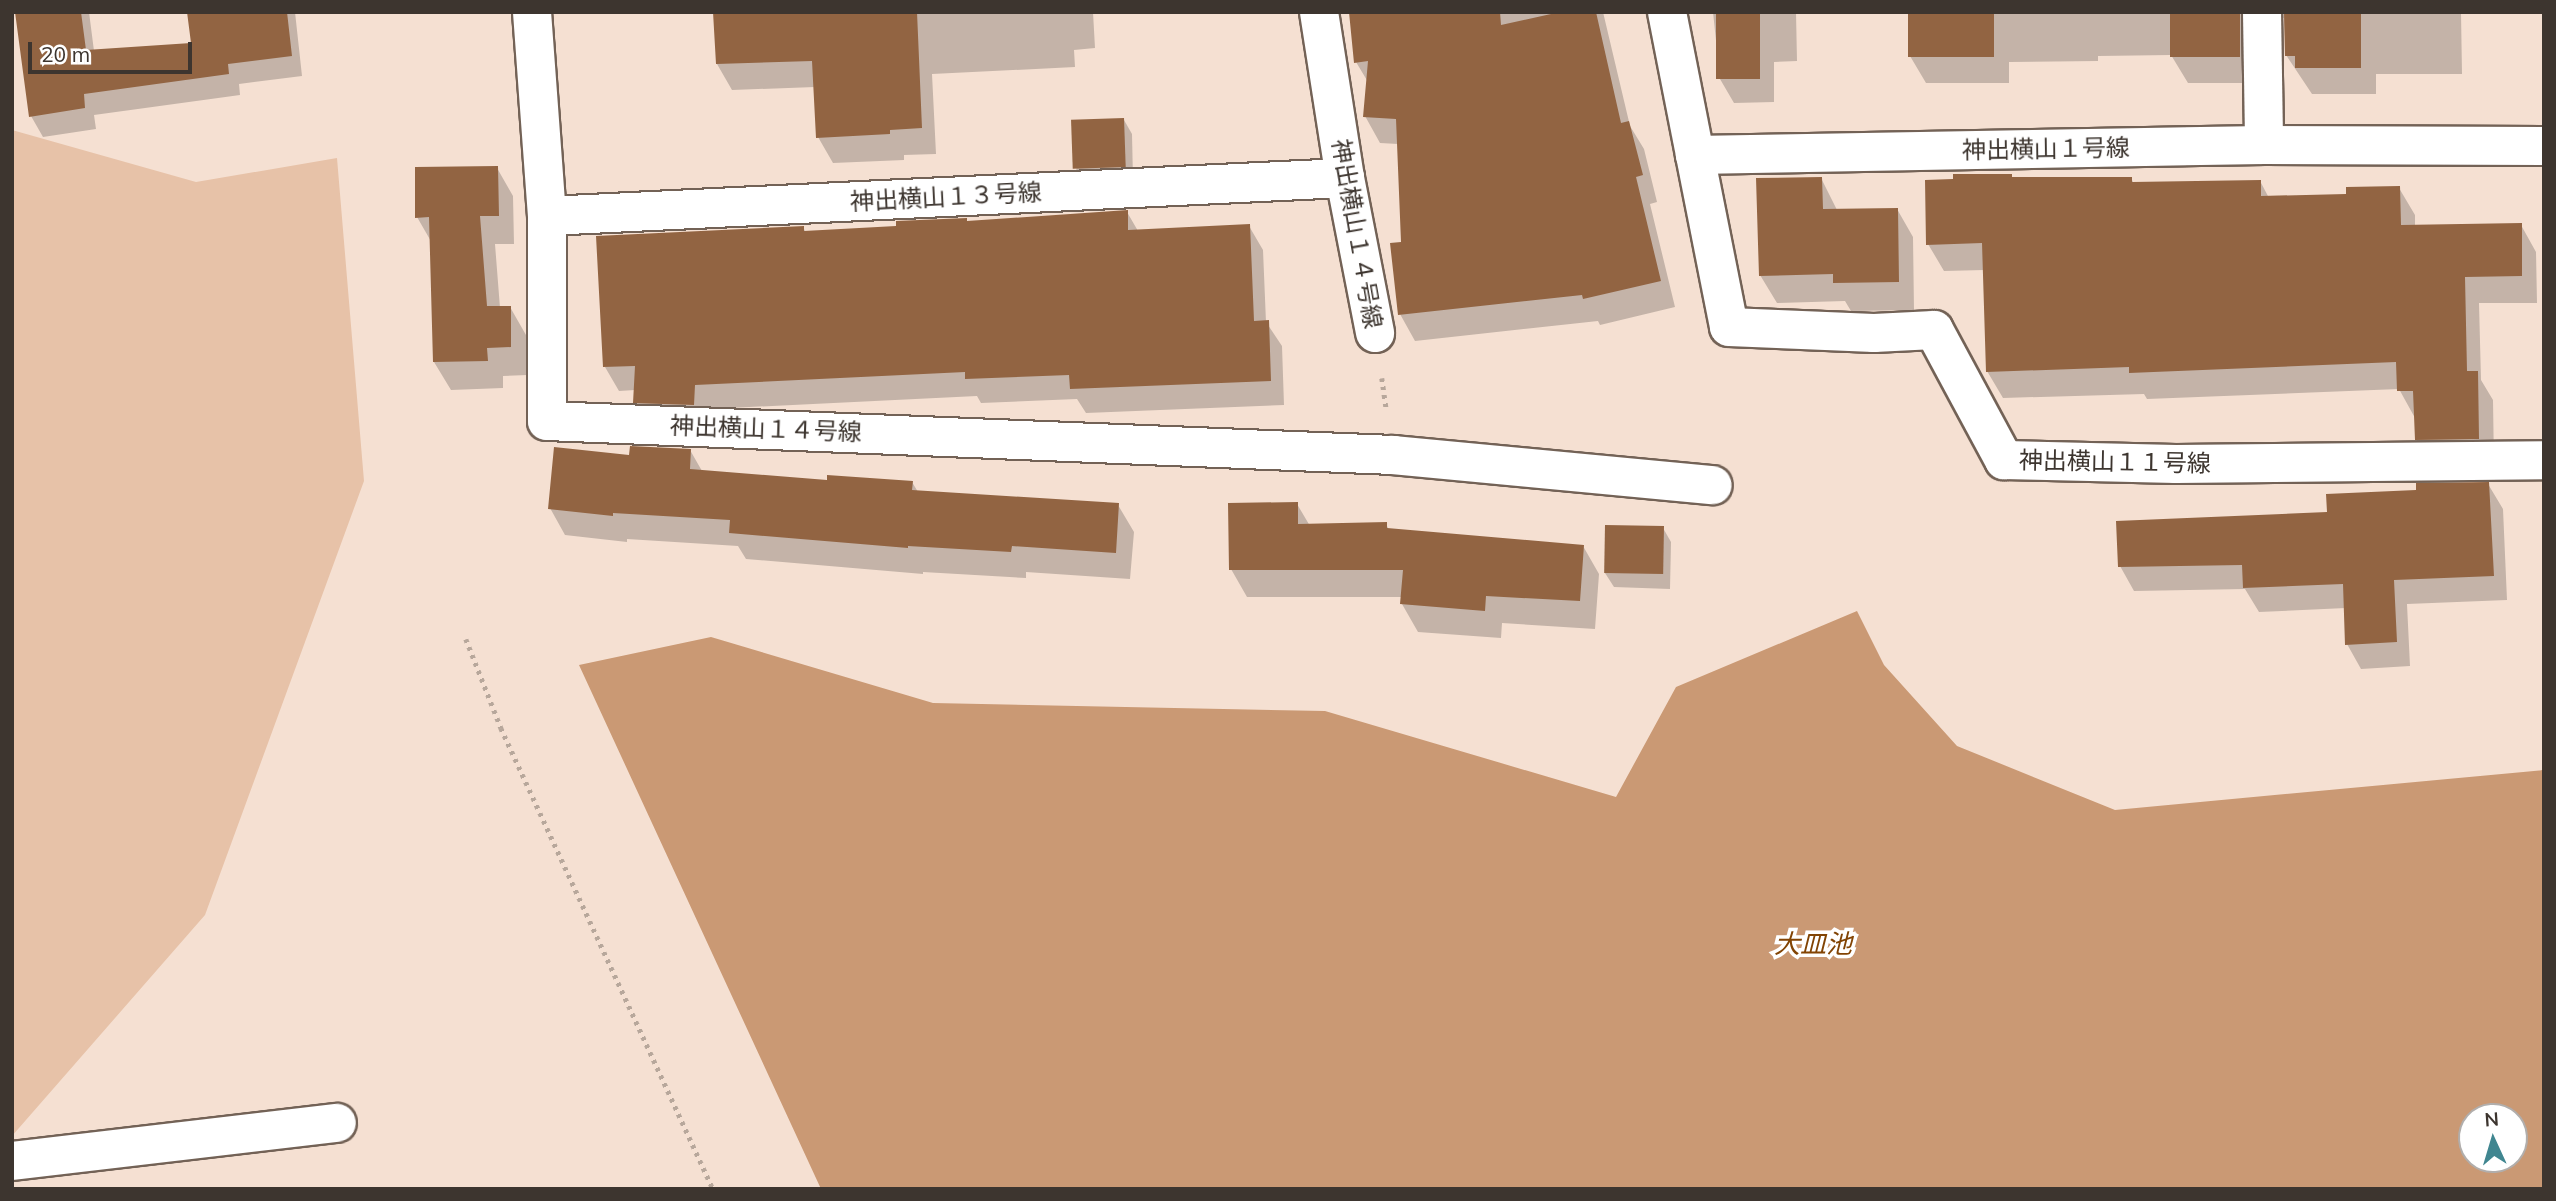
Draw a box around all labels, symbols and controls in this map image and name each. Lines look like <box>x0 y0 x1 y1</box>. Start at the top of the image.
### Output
scale bar <box>32 28 196 72</box>
text: 20 m <box>41 41 90 67</box>
street label: 神出横山１号線 <box>1962 133 2130 165</box>
street label: 神出横山１４号線 <box>1326 137 1388 331</box>
street label: 神出横山１３号線 <box>849 178 1043 216</box>
street label: 神出横山１４号線 <box>670 411 862 447</box>
street label: 神出横山１１号線 <box>2019 446 2211 478</box>
water label: 大皿池 <box>1774 928 1852 960</box>
north arrow <box>2458 1103 2528 1173</box>
text: N <box>2484 1107 2500 1132</box>

